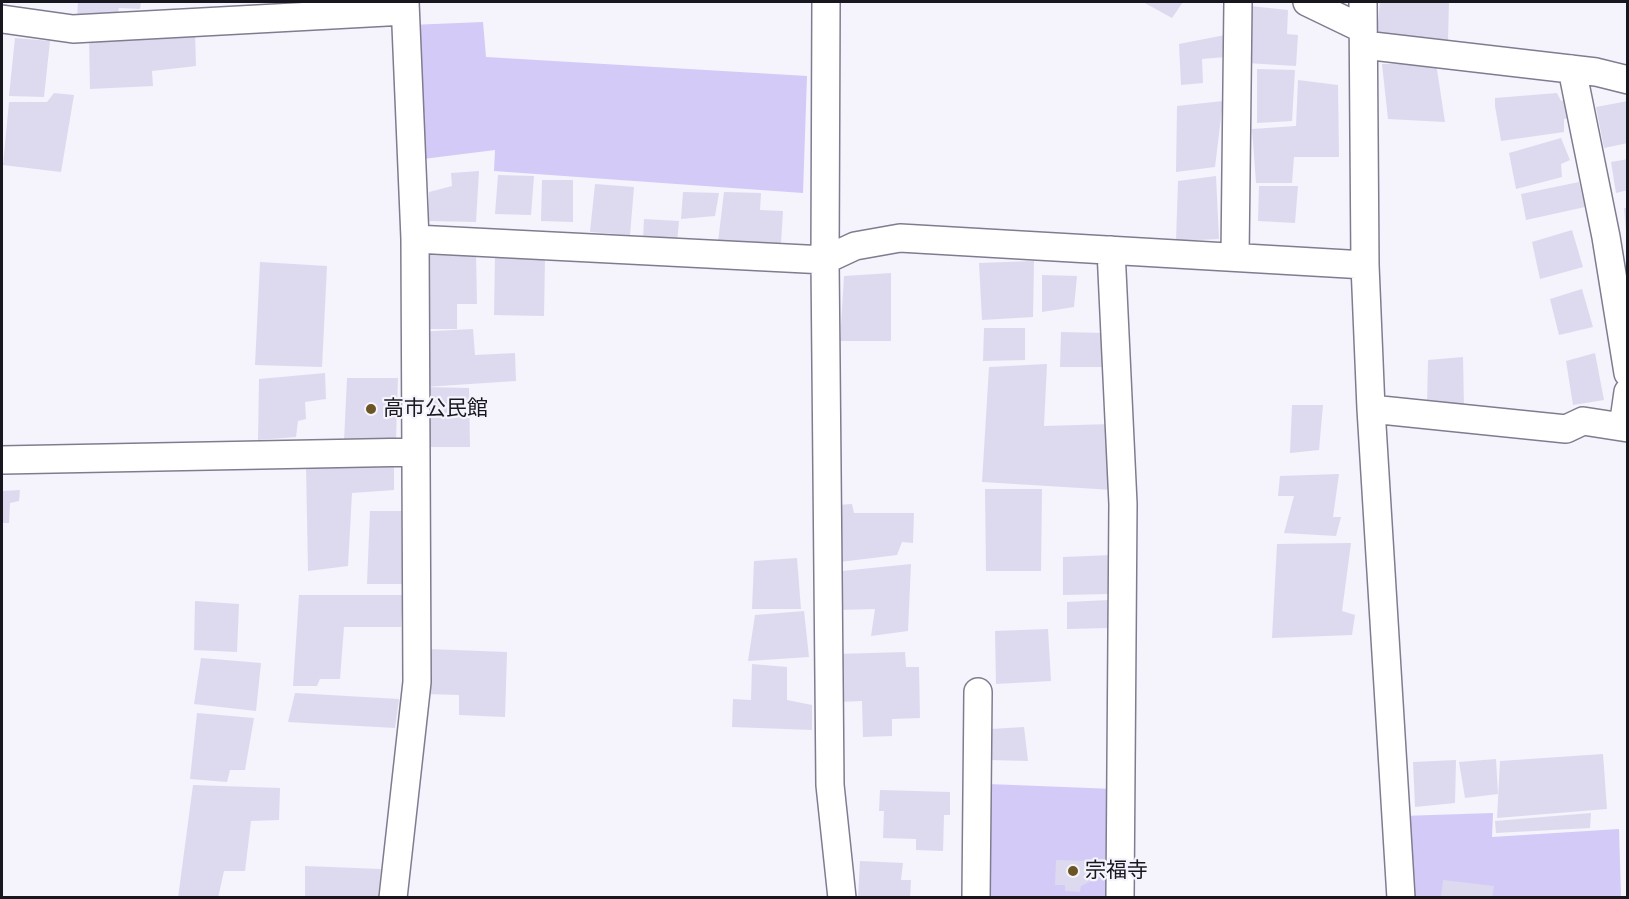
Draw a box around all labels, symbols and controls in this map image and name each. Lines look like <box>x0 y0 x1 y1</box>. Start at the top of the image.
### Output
place label: 高市公民館 <box>383 396 488 422</box>
marker: 高市公民館 <box>364 402 378 416</box>
place label: 宗福寺 <box>1085 858 1148 884</box>
marker: 宗福寺 <box>1066 864 1080 878</box>

